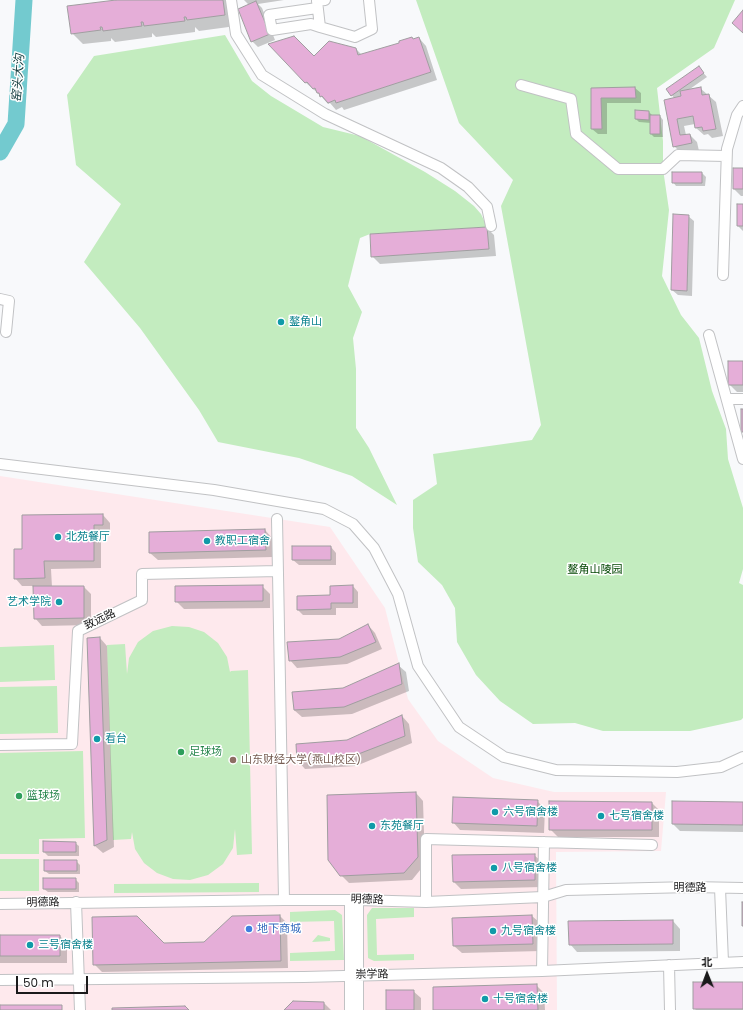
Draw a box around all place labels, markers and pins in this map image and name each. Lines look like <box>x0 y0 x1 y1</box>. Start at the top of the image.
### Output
place label: 鏊角山 <box>289 315 322 329</box>
marker: 鏊角山 <box>276 317 286 327</box>
place label: 北苑餐厅 <box>66 530 110 544</box>
marker: 北苑餐厅 <box>53 532 63 542</box>
place label: 教职工宿舍 <box>215 534 270 548</box>
marker: 教职工宿舍 <box>202 536 212 546</box>
place label: 艺术学院 <box>7 595 51 609</box>
marker: 艺术学院 <box>54 597 64 607</box>
place label: 看台 <box>105 732 127 746</box>
marker: 看台 <box>92 734 102 744</box>
place label: 足球场 <box>189 745 222 759</box>
marker: 足球场 <box>176 747 186 757</box>
place label: 山东财经大学(燕山校区) <box>241 753 361 767</box>
marker: 山东财经大学(燕山校区) <box>228 755 238 765</box>
place label: 篮球场 <box>27 789 60 803</box>
marker: 篮球场 <box>14 791 24 801</box>
place label: 六号宿舍楼 <box>503 805 558 819</box>
marker: 六号宿舍楼 <box>490 807 500 817</box>
place label: 七号宿舍楼 <box>609 809 664 823</box>
marker: 七号宿舍楼 <box>596 811 606 821</box>
place label: 东苑餐厅 <box>380 819 424 833</box>
marker: 东苑餐厅 <box>367 821 377 831</box>
place label: 八号宿舍楼 <box>502 861 557 875</box>
marker: 八号宿舍楼 <box>489 863 499 873</box>
place label: 地下商城 <box>257 922 301 936</box>
marker: 地下商城 <box>244 924 254 934</box>
place label: 九号宿舍楼 <box>501 924 556 938</box>
marker: 九号宿舍楼 <box>488 926 498 936</box>
place label: 三号宿舍楼 <box>38 938 93 952</box>
marker: 三号宿舍楼 <box>25 940 35 950</box>
place label: 十号宿舍楼 <box>493 992 548 1006</box>
marker: 十号宿舍楼 <box>480 994 490 1004</box>

